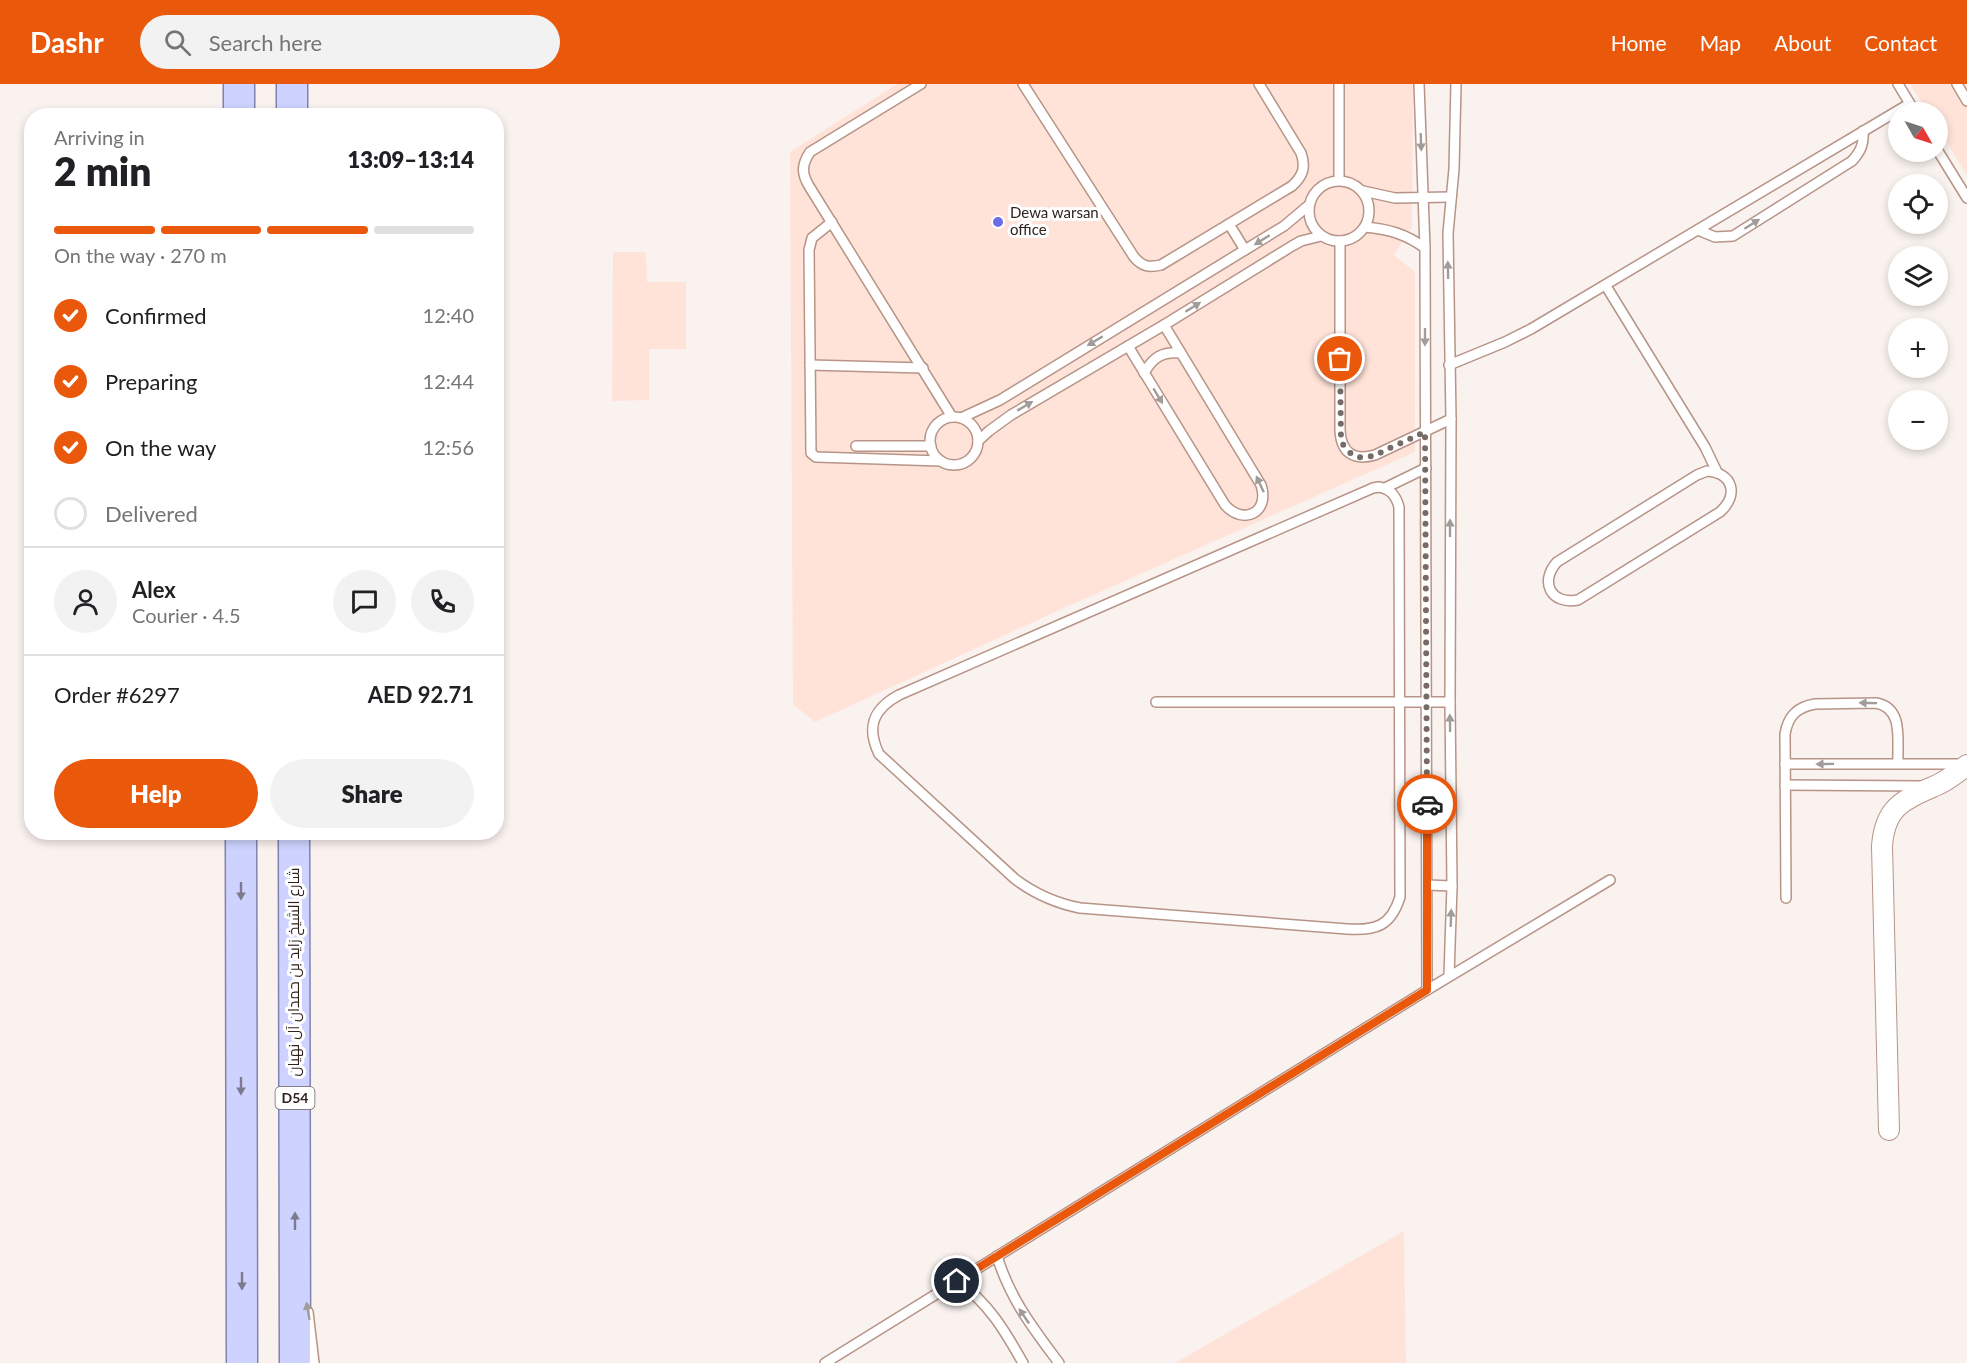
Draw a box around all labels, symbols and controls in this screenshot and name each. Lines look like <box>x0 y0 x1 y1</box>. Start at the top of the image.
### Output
search box <box>140 15 560 69</box>
text: Dashr <box>30 25 104 59</box>
icon: search <box>161 26 194 59</box>
text: Search here <box>209 29 322 56</box>
text: Home <box>1611 30 1667 55</box>
text: Map <box>1700 30 1741 55</box>
text: About <box>1774 30 1831 55</box>
text: Contact <box>1864 30 1937 55</box>
north arrow <box>1888 102 1948 162</box>
map controls <box>1888 102 1948 450</box>
text: Arriving in <box>54 125 145 149</box>
one-way arrow <box>1416 133 1426 152</box>
text: 13:09–13:14 <box>348 146 474 173</box>
text: 2 min <box>54 148 151 194</box>
button: locate <box>1888 174 1948 234</box>
place label: Dewa warsan office <box>1010 203 1099 238</box>
marker: Dewa warsan office <box>991 215 1005 229</box>
one-way arrow <box>1743 219 1760 230</box>
one-way arrow <box>1254 234 1270 245</box>
text: On the way · 270 m <box>54 243 227 267</box>
button: layers <box>1888 246 1948 306</box>
one-way arrow <box>1443 260 1453 279</box>
icon: check <box>54 299 87 332</box>
text: Confirmed <box>105 302 207 329</box>
one-way arrow <box>1185 302 1201 313</box>
text: 12:40 <box>423 303 474 327</box>
button: + <box>1888 318 1948 378</box>
one-way arrow <box>1420 328 1430 347</box>
pin <box>1314 333 1365 384</box>
one-way arrow <box>1087 336 1103 347</box>
icon: bag <box>1323 342 1356 375</box>
icon: check <box>54 365 87 398</box>
text: Preparing <box>105 368 197 395</box>
text: 12:44 <box>423 369 474 393</box>
one-way arrow <box>1153 388 1164 404</box>
button: − <box>1888 390 1948 450</box>
one-way arrow <box>1017 401 1033 412</box>
icon: check <box>54 431 87 464</box>
text: On the way <box>105 434 216 461</box>
text: 12:56 <box>423 435 474 459</box>
one-way arrow <box>1255 475 1264 492</box>
text: Delivered <box>105 500 198 527</box>
one-way arrow <box>1445 518 1455 537</box>
button: person <box>54 570 117 633</box>
button: chat <box>333 570 396 633</box>
button: phone <box>411 570 474 633</box>
text: Alex <box>132 576 176 603</box>
text: Courier · 4.5 <box>132 603 241 627</box>
text: Order #6297 <box>54 681 180 708</box>
text: AED 92.71 <box>368 681 474 708</box>
one-way arrow <box>1859 699 1878 708</box>
one-way arrow <box>1445 713 1455 732</box>
button: Help <box>54 759 258 828</box>
button: Share <box>270 759 474 828</box>
one-way arrow <box>1815 759 1834 769</box>
courier <box>1397 774 1457 834</box>
icon: car <box>1411 788 1444 821</box>
street label: شارع الشيخ زايد بن حمدان آل نهيان <box>284 868 305 1076</box>
one-way arrow <box>236 881 246 900</box>
one-way arrow <box>1446 908 1455 927</box>
one-way arrow <box>236 1076 246 1095</box>
road number: D54 <box>276 1087 314 1109</box>
one-way arrow <box>290 1211 300 1230</box>
pin <box>931 1255 982 1306</box>
icon: home <box>940 1264 973 1297</box>
one-way arrow <box>237 1271 247 1290</box>
one-way arrow <box>303 1301 312 1320</box>
one-way arrow <box>1019 1308 1030 1324</box>

